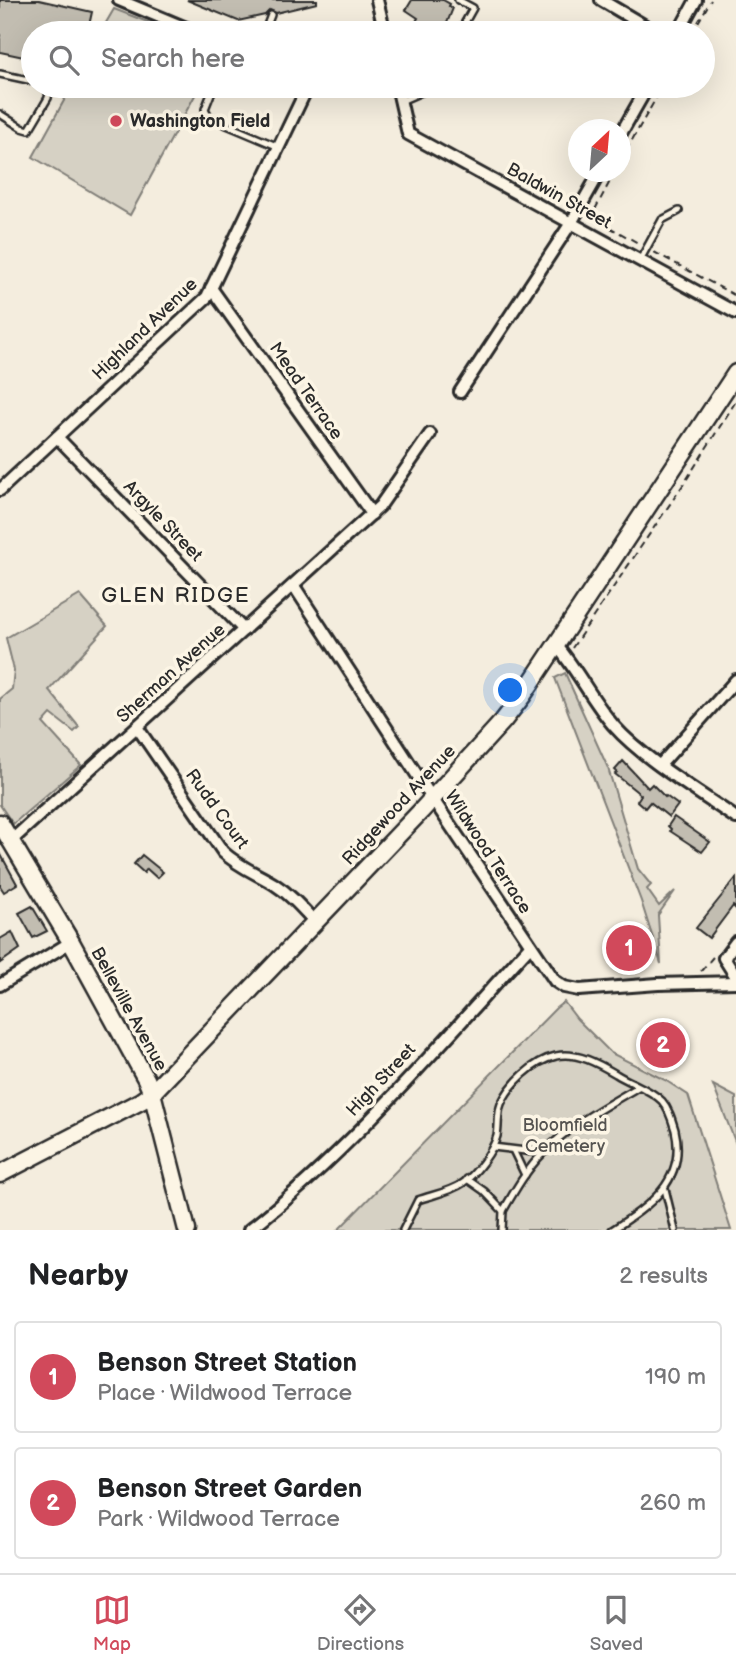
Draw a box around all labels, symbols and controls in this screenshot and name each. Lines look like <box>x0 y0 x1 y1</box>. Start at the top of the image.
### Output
search box <box>21 21 715 98</box>
icon: search <box>45 41 83 79</box>
text: Search here <box>101 44 245 75</box>
place label: Washington Field <box>130 111 270 132</box>
marker: Washington Field <box>108 113 124 129</box>
north arrow <box>568 119 631 182</box>
street label: Baldwin Street <box>503 159 615 234</box>
street label: Highland Avenue <box>88 273 202 384</box>
street label: Mead Terrace <box>265 338 347 444</box>
street label: Argyle Street <box>119 476 207 566</box>
district label: GLEN RIDGE <box>101 583 251 608</box>
street label: Sherman Avenue <box>113 619 230 727</box>
your location <box>493 673 527 707</box>
street label: Ridgewood Avenue <box>338 740 460 869</box>
street label: Rudd Court <box>181 765 253 853</box>
street label: Wildwood Terrace <box>440 786 536 918</box>
pin: 1 <box>606 922 652 974</box>
street label: Belleville Avenue <box>86 943 172 1075</box>
pin: 2 <box>640 1019 686 1071</box>
street label: High Street <box>342 1039 420 1121</box>
park label: Bloomfield Cemetery <box>522 1115 608 1157</box>
text: Nearby <box>28 1258 128 1294</box>
text: 2 results <box>619 1262 708 1290</box>
text: Benson Street Station <box>97 1348 357 1379</box>
text: 1 <box>48 1363 58 1391</box>
text: 190 m <box>645 1363 706 1391</box>
text: Place · Wildwood Terrace <box>97 1379 352 1407</box>
text: Benson Street Garden <box>97 1474 362 1505</box>
text: 2 <box>46 1489 60 1517</box>
text: 260 m <box>640 1489 706 1517</box>
text: Park · Wildwood Terrace <box>97 1505 340 1533</box>
tab: Map <box>93 1591 131 1656</box>
tab: Directions <box>317 1591 404 1656</box>
tab: Saved <box>590 1591 643 1656</box>

